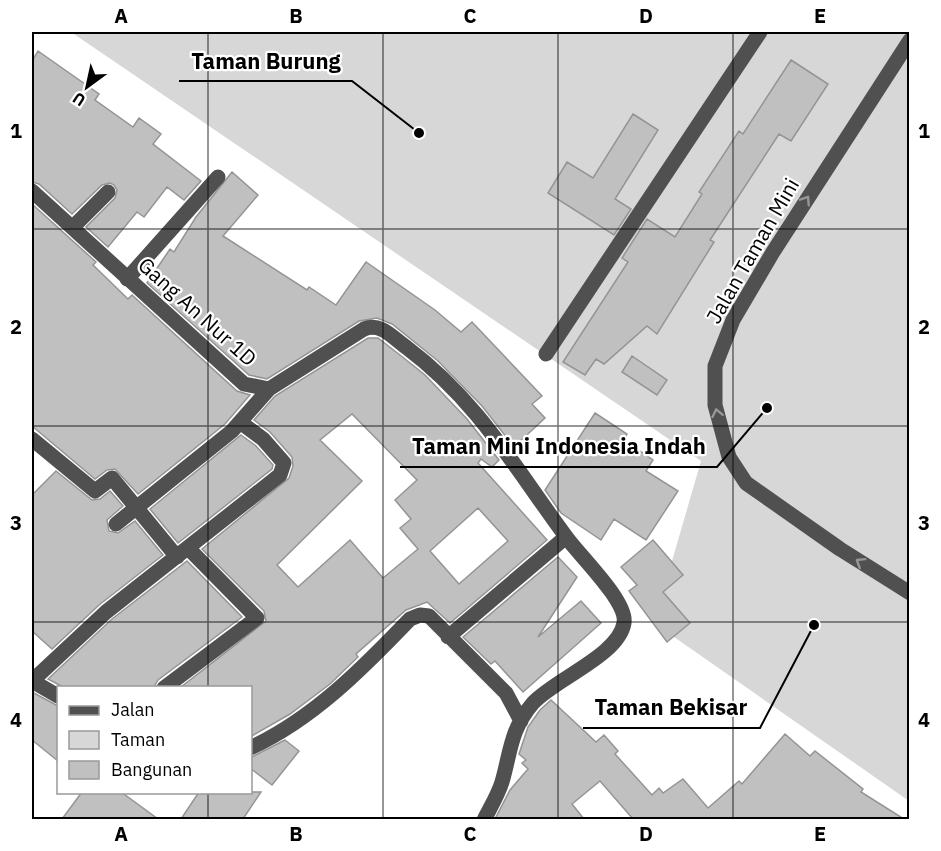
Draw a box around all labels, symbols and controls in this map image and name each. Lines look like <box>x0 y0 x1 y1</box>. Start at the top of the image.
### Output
text: A <box>114 2 128 29</box>
text: B <box>289 2 303 29</box>
text: C <box>463 2 477 29</box>
text: D <box>639 2 653 29</box>
text: E <box>814 2 826 29</box>
callout: Taman Burung <box>179 41 352 81</box>
text: Taman Burung <box>191 46 342 75</box>
north arrow <box>57 57 117 117</box>
text: U <box>69 88 89 111</box>
text: 1 <box>10 117 22 144</box>
text: 1 <box>918 117 930 144</box>
street label: Jalan Taman Mini <box>699 173 805 328</box>
one-way arrow <box>799 196 811 206</box>
street label: Gang An Nur 1D <box>132 251 263 372</box>
text: 2 <box>10 313 22 340</box>
text: 2 <box>918 313 930 340</box>
one-way arrow <box>711 408 724 418</box>
callout: Taman Mini Indonesia Indah <box>400 427 717 467</box>
text: Taman Mini Indonesia Indah <box>412 431 706 460</box>
text: 3 <box>10 509 22 536</box>
text: 3 <box>918 509 930 536</box>
one-way arrow <box>856 557 866 569</box>
legend <box>57 686 252 794</box>
callout: Taman Bekisar <box>583 688 760 728</box>
text: Taman Bekisar <box>595 692 748 721</box>
text: Jalan <box>111 698 155 721</box>
text: 4 <box>10 706 22 733</box>
text: 4 <box>918 706 930 733</box>
text: Taman <box>111 728 165 751</box>
text: Bangunan <box>111 758 192 781</box>
text: A <box>114 820 128 847</box>
text: B <box>289 820 303 847</box>
text: C <box>463 820 477 847</box>
text: D <box>639 820 653 847</box>
text: E <box>814 820 826 847</box>

